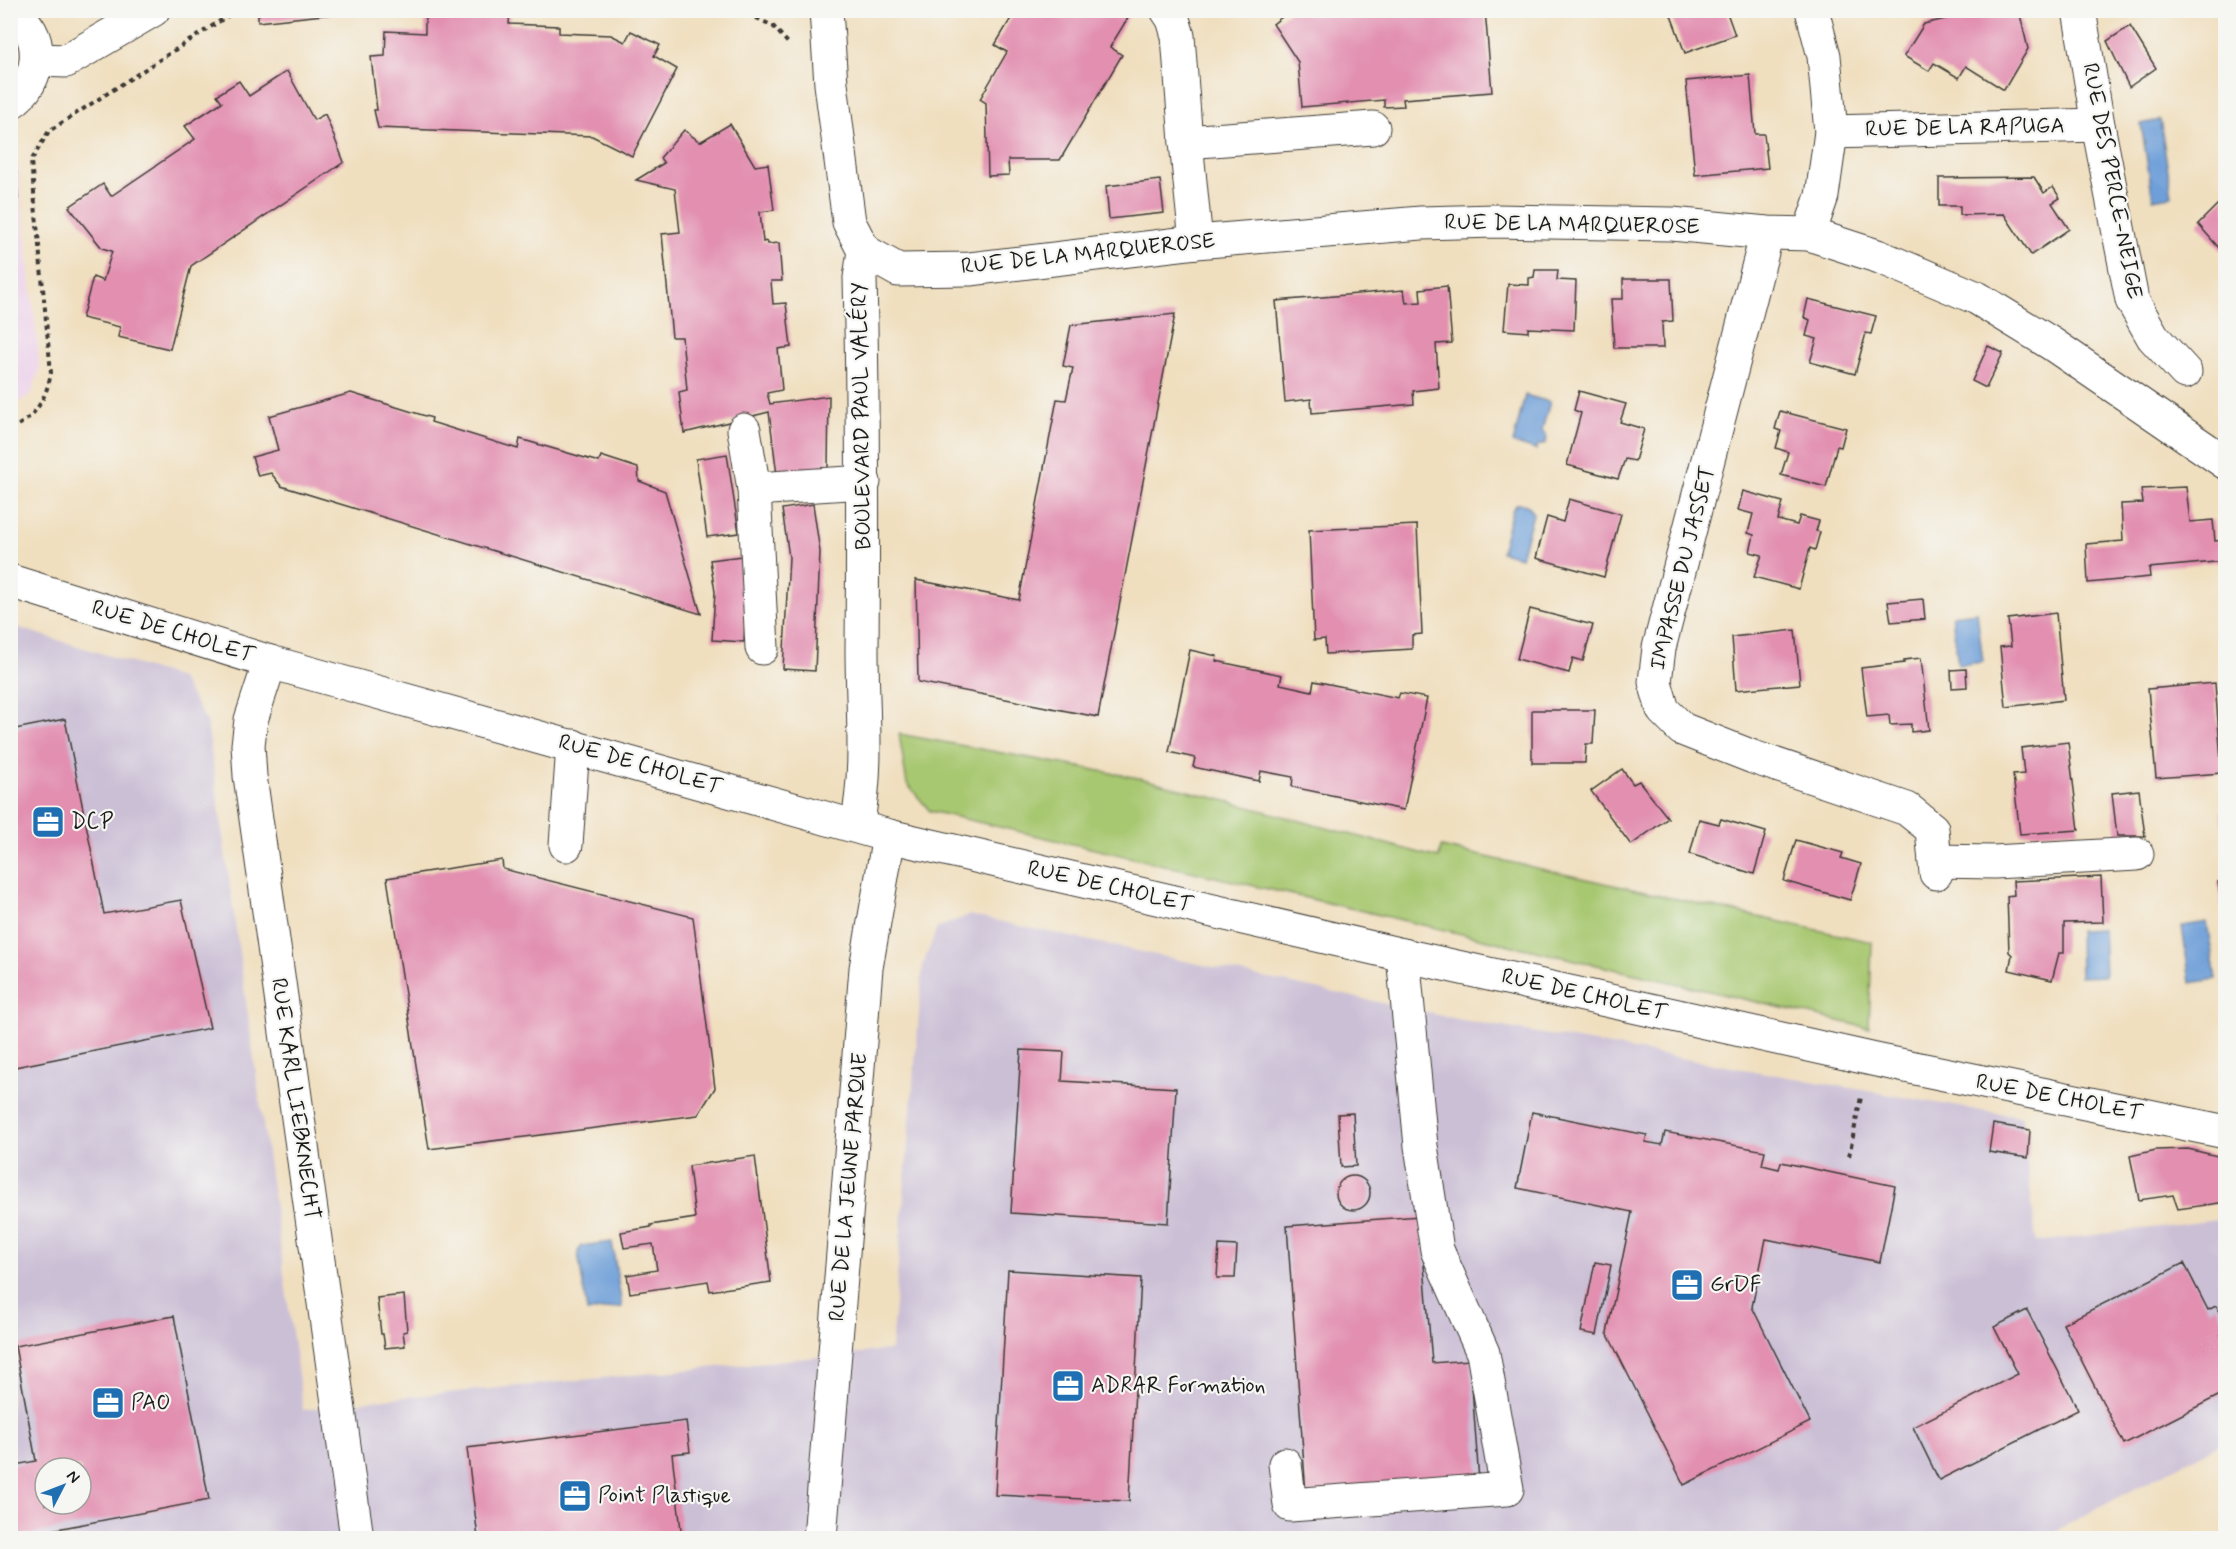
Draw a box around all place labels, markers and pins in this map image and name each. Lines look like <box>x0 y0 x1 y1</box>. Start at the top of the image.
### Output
office icon: DCP <box>30 804 66 840</box>
place label: DCP <box>71 808 114 836</box>
office icon: GrDF <box>1669 1267 1705 1303</box>
place label: GrDF <box>1710 1271 1761 1299</box>
office icon: ADRAR Formation <box>1050 1368 1086 1404</box>
place label: ADRAR Formation <box>1091 1372 1266 1400</box>
office icon: PAO <box>90 1385 126 1421</box>
place label: PAO <box>131 1389 171 1417</box>
office icon: Point Plastique <box>557 1478 593 1514</box>
place label: Point Plastique <box>598 1482 731 1510</box>

